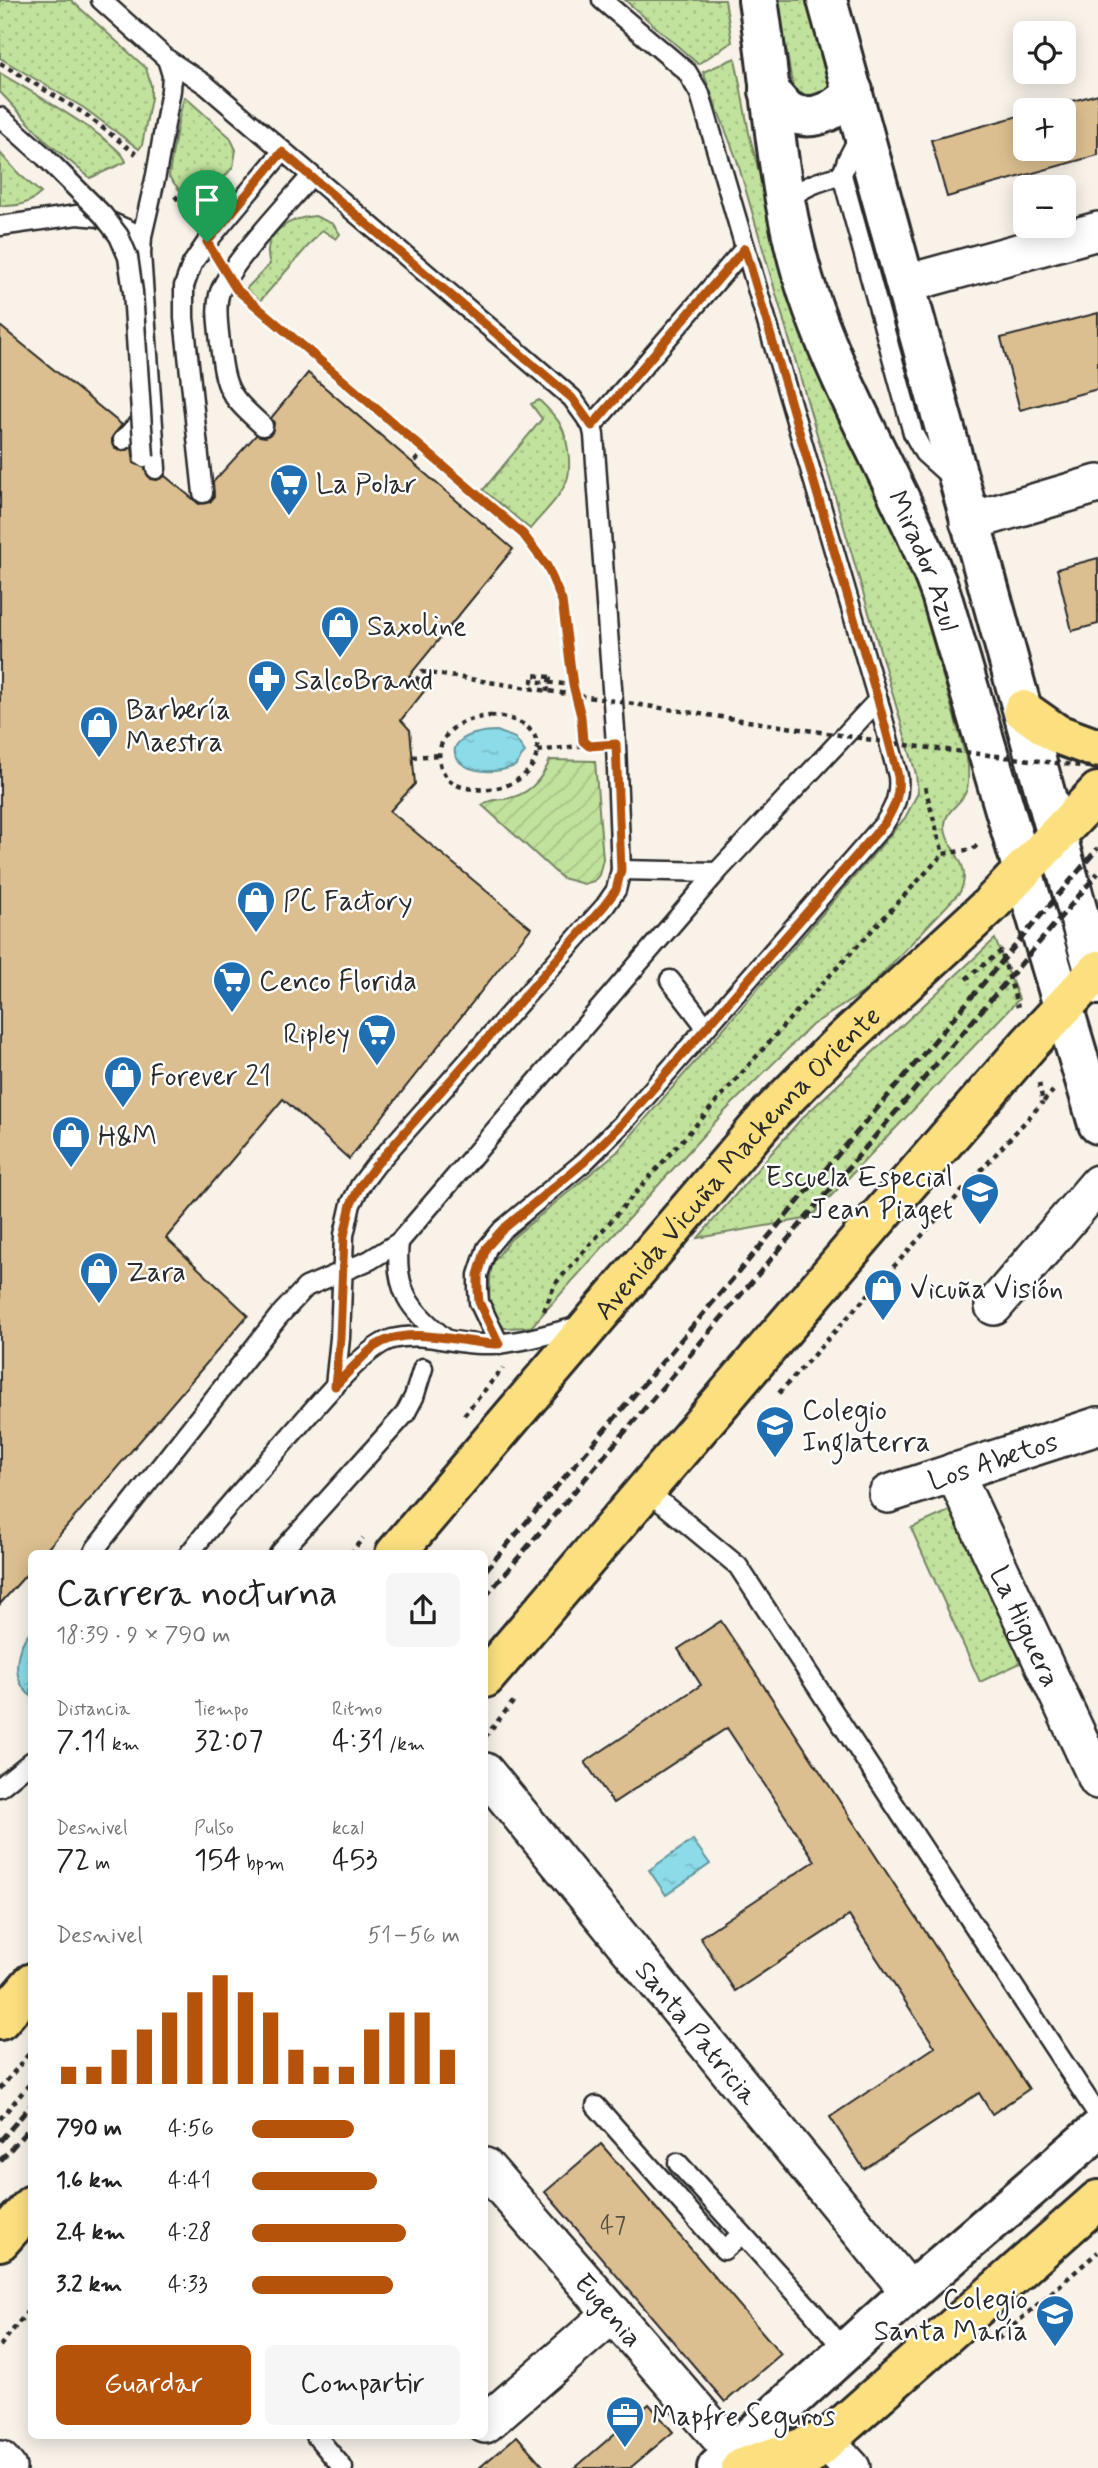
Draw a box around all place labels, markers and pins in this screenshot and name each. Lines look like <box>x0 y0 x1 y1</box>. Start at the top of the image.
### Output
pin <box>177 170 237 242</box>
supermarket icon: La Polar <box>268 462 310 517</box>
place label: La Polar <box>316 467 417 504</box>
shop icon: Saxoline <box>319 604 361 659</box>
place label: Saxoline <box>367 609 467 646</box>
pharmacy icon: SalcoBrand <box>246 658 288 713</box>
place label: SalcoBrand <box>294 663 433 700</box>
place label: Barbería Maestra <box>126 693 231 762</box>
shop icon: Barbería Maestra <box>78 704 120 759</box>
shop icon: PC Factory <box>235 879 277 934</box>
place label: PC Factory <box>283 884 412 921</box>
supermarket icon: Cenco Florida <box>211 959 253 1014</box>
place label: Cenco Florida <box>259 964 417 1001</box>
supermarket icon: Ripley <box>356 1012 398 1067</box>
place label: Ripley <box>283 1017 350 1054</box>
shop icon: Forever 21 <box>102 1054 144 1109</box>
place label: Forever 21 <box>150 1059 271 1096</box>
shop icon: H&M <box>50 1114 92 1169</box>
place label: H&M <box>98 1119 157 1156</box>
place label: Escuela Especial Jean Piaget <box>765 1160 953 1229</box>
school or university icon: Escuela Especial Jean Piaget <box>959 1171 1001 1226</box>
shop icon: Zara <box>78 1250 120 1305</box>
place label: Zara <box>126 1255 186 1292</box>
shop icon: Vicuña Visión <box>862 1267 904 1322</box>
place label: Vicuña Visión <box>910 1272 1063 1309</box>
place label: Colegio Inglaterra <box>802 1393 930 1465</box>
school or university icon: Colegio Inglaterra <box>754 1404 796 1459</box>
place label: Colegio Santa María <box>874 2282 1028 2351</box>
school or university icon: Colegio Santa María <box>1034 2293 1076 2348</box>
office icon: Mapfre Seguros <box>604 2394 646 2449</box>
place label: Mapfre Seguros <box>652 2399 835 2438</box>

